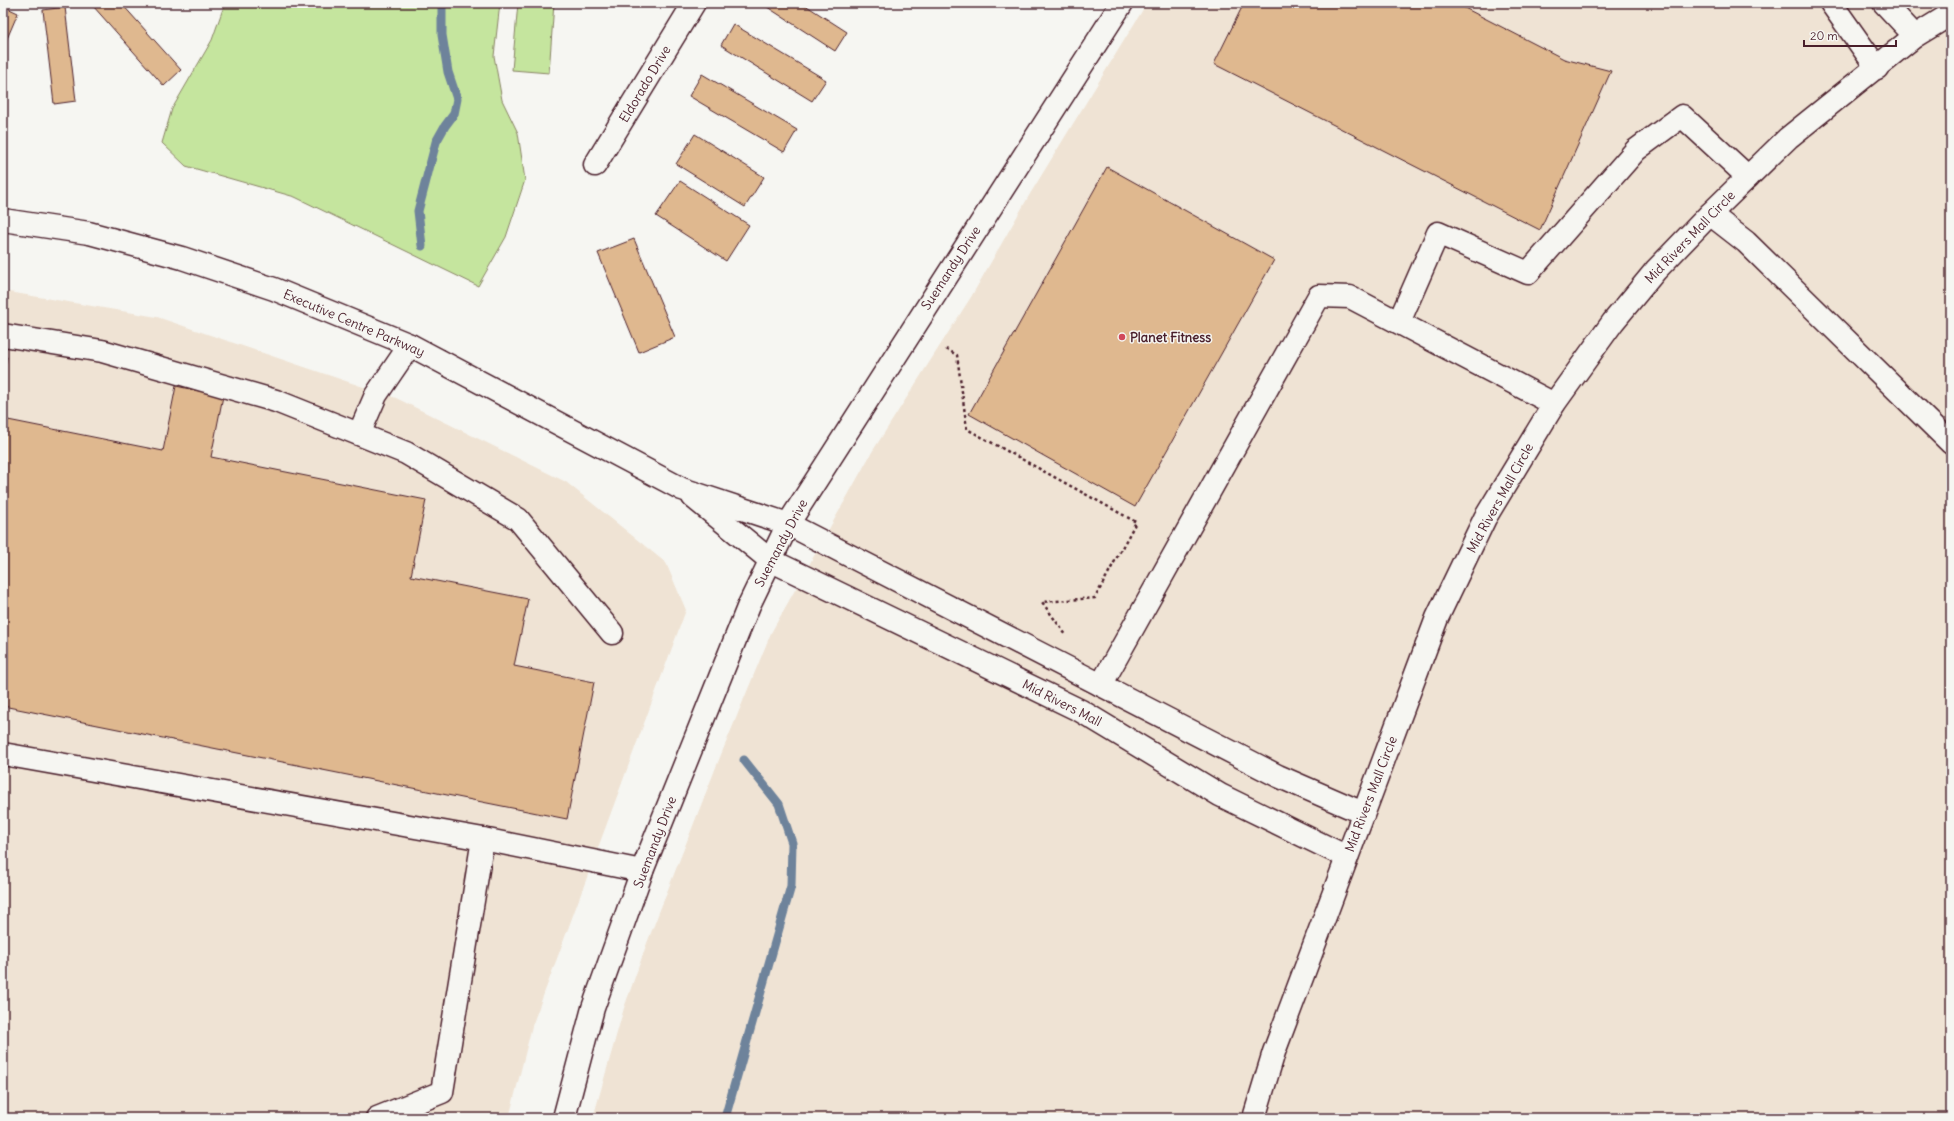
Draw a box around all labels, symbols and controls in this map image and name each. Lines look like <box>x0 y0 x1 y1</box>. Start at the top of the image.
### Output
scale bar <box>1804 22 1896 48</box>
text: 20 m <box>1810 28 1838 43</box>
street label: Eldorado Drive <box>615 42 675 126</box>
street label: Mid Rivers Mall Circle <box>1641 187 1739 287</box>
street label: Suemandy Drive <box>917 223 985 313</box>
street label: Executive Centre Parkway <box>281 285 427 361</box>
place label: Planet Fitness <box>1130 329 1211 346</box>
marker: Planet Fitness <box>1117 332 1127 342</box>
street label: Mid Rivers Mall Circle <box>1463 440 1537 556</box>
street label: Suemandy Drive <box>751 496 811 590</box>
street label: Mid Rivers Mall <box>1020 676 1104 730</box>
street label: Mid Rivers Mall Circle <box>1341 734 1401 854</box>
street label: Suemandy Drive <box>630 794 680 890</box>

